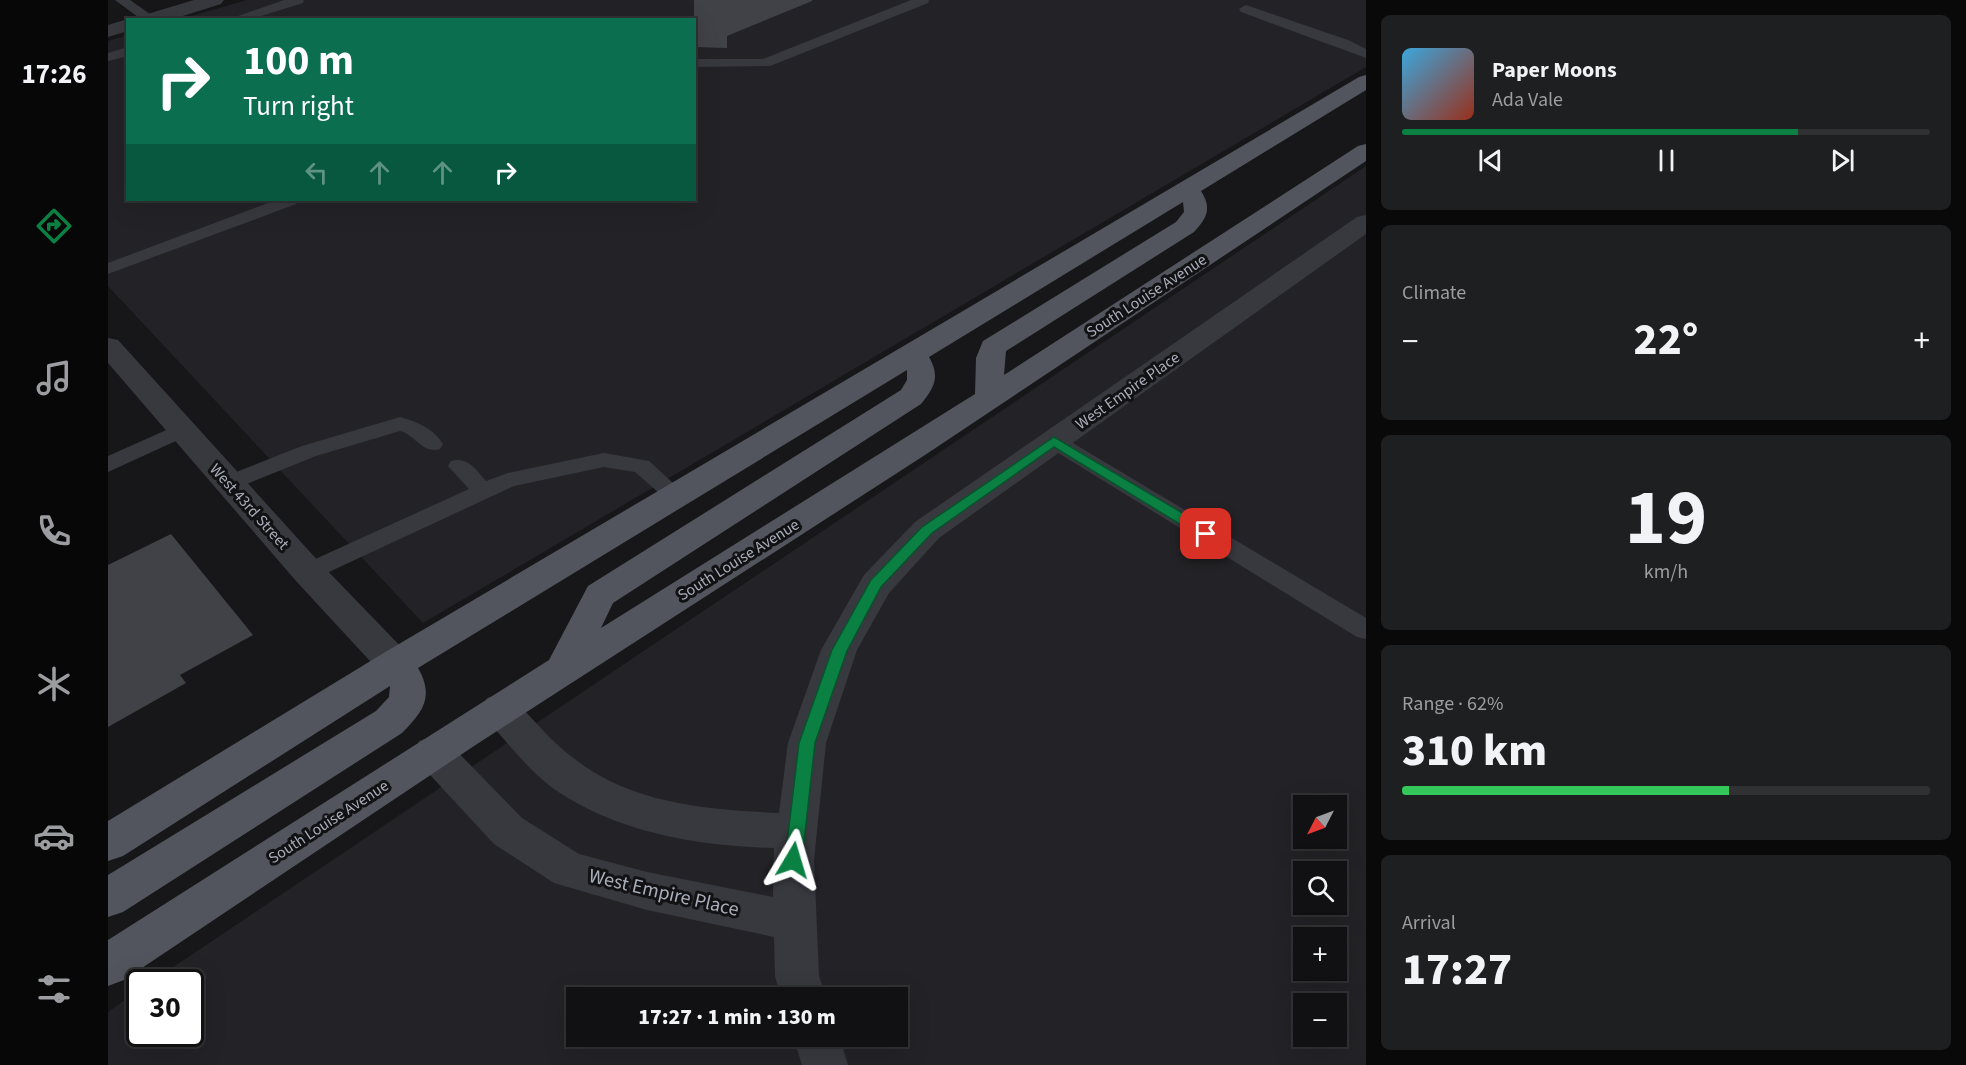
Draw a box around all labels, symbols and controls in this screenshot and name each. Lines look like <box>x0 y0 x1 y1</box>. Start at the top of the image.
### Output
text: 100 m <box>243 31 354 91</box>
icon: right <box>144 42 222 120</box>
text: Paper Moons <box>1492 54 1617 86</box>
text: 17:26 <box>21 55 87 94</box>
text: Ada Vale <box>1492 86 1563 114</box>
text: Turn right <box>243 87 354 126</box>
icon: previous <box>1474 144 1507 177</box>
icon: pause <box>1650 144 1683 177</box>
icon: next <box>1826 144 1859 177</box>
icon: left <box>300 156 333 189</box>
icon: ahead <box>363 156 396 189</box>
icon: ahead <box>426 156 459 189</box>
icon: right <box>489 156 522 189</box>
icon: directions <box>33 205 75 247</box>
street label: South Louise Avenue <box>1082 249 1211 343</box>
text: Climate <box>1402 279 1466 307</box>
text: 22° <box>1634 308 1698 372</box>
text: − <box>1402 318 1418 365</box>
text: + <box>1914 318 1930 365</box>
street label: West Empire Place <box>1071 347 1184 435</box>
icon: music <box>33 357 75 399</box>
street label: West 43rd Street <box>205 459 294 555</box>
text: 19 <box>1625 463 1707 574</box>
pin <box>1180 508 1231 559</box>
icon: phone <box>33 510 75 552</box>
street label: South Louise Avenue <box>674 514 803 606</box>
icon: arrive <box>1189 517 1222 550</box>
text: km/h <box>1644 558 1688 586</box>
icon: climate <box>33 663 75 705</box>
text: Range · 62% <box>1402 690 1503 718</box>
text: 310 km <box>1402 719 1547 783</box>
street label: South Louise Avenue <box>264 775 393 869</box>
north arrow <box>1293 795 1347 849</box>
map controls <box>1293 795 1347 1047</box>
icon: car <box>33 815 75 857</box>
position arrow <box>761 828 825 892</box>
button: search <box>1293 861 1347 915</box>
street label: West Empire Place <box>586 862 742 924</box>
text: Arrival <box>1402 909 1456 937</box>
button: + <box>1293 927 1347 981</box>
text: 17:27 <box>1402 938 1512 1002</box>
icon: filters <box>33 968 75 1010</box>
speed limit sign: 30 <box>126 969 204 1047</box>
button: − <box>1293 993 1347 1047</box>
text: 17:27 · 1 min · 130 m <box>638 1001 836 1033</box>

